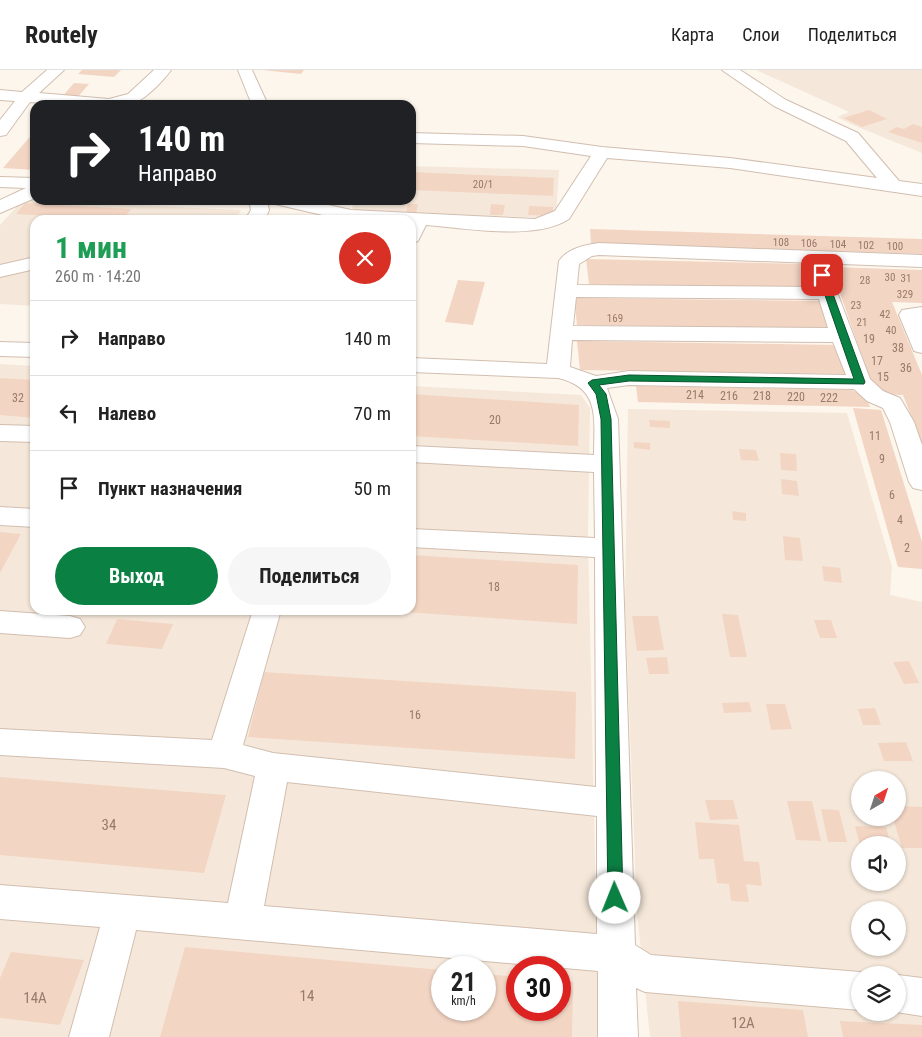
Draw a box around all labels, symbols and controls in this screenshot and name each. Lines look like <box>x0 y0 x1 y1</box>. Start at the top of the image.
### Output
text: Routely <box>25 21 98 49</box>
text: Карта <box>671 24 714 45</box>
text: Слои <box>742 24 780 45</box>
text: Поделиться <box>808 24 897 45</box>
text: 140 m <box>138 119 225 160</box>
icon: right <box>55 120 120 185</box>
text: Направо <box>138 161 217 186</box>
house number: 20/1 <box>473 178 493 191</box>
text: 1 мин <box>55 230 127 265</box>
button: close <box>339 232 391 284</box>
house number: 108 <box>773 236 789 249</box>
house number: 106 <box>801 237 817 250</box>
house number: 104 <box>830 238 847 251</box>
house number: 102 <box>858 239 874 252</box>
house number: 100 <box>887 240 903 253</box>
pin <box>801 254 843 296</box>
icon: arrive <box>808 261 836 289</box>
text: 260 m · 14:20 <box>55 267 141 286</box>
house number: 30 <box>885 271 895 284</box>
house number: 31 <box>901 272 911 285</box>
house number: 28 <box>860 274 870 287</box>
house number: 329 <box>897 288 913 301</box>
house number: 23 <box>851 299 861 312</box>
house number: 42 <box>880 308 890 321</box>
house number: 169 <box>607 312 623 325</box>
house number: 21 <box>857 316 867 329</box>
icon: right <box>55 324 83 352</box>
house number: 40 <box>886 324 896 337</box>
text: Направо <box>98 327 165 350</box>
text: 140 m <box>344 327 391 350</box>
house number: 19 <box>863 332 875 346</box>
house number: 38 <box>892 341 904 355</box>
house number: 17 <box>871 354 883 368</box>
house number: 36 <box>900 361 912 375</box>
house number: 15 <box>877 370 889 384</box>
house number: 214 <box>686 388 704 402</box>
house number: 216 <box>720 389 738 403</box>
house number: 218 <box>753 389 771 403</box>
house number: 220 <box>787 390 805 404</box>
house number: 32 <box>12 391 24 405</box>
house number: 222 <box>820 391 838 405</box>
icon: left <box>55 399 83 427</box>
text: Налево <box>98 402 156 425</box>
text: 70 m <box>354 402 391 425</box>
house number: 20 <box>489 413 501 427</box>
house number: 11 <box>869 429 881 443</box>
house number: 9 <box>879 452 885 466</box>
icon: arrive <box>55 474 83 502</box>
text: Пункт назначения <box>98 477 242 500</box>
text: 50 m <box>354 477 391 500</box>
house number: 6 <box>889 488 895 502</box>
house number: 4 <box>897 513 903 527</box>
house number: 2 <box>904 541 910 555</box>
button: Выход <box>55 547 218 605</box>
button: Поделиться <box>228 547 391 605</box>
house number: 18 <box>488 580 500 594</box>
house number: 16 <box>409 708 421 722</box>
north arrow <box>851 771 906 826</box>
map controls <box>851 771 906 1021</box>
house number: 34 <box>102 816 116 834</box>
button: sound <box>851 836 906 891</box>
position arrow <box>588 871 640 923</box>
button: search <box>851 901 906 956</box>
speed limit sign: 30 <box>506 956 571 1021</box>
button: layers <box>851 966 906 1021</box>
text: 21 <box>451 968 476 997</box>
house number: 14 <box>300 987 314 1005</box>
house number: 14А <box>23 989 47 1007</box>
text: km/h <box>451 994 476 1008</box>
house number: 12А <box>731 1014 755 1032</box>

